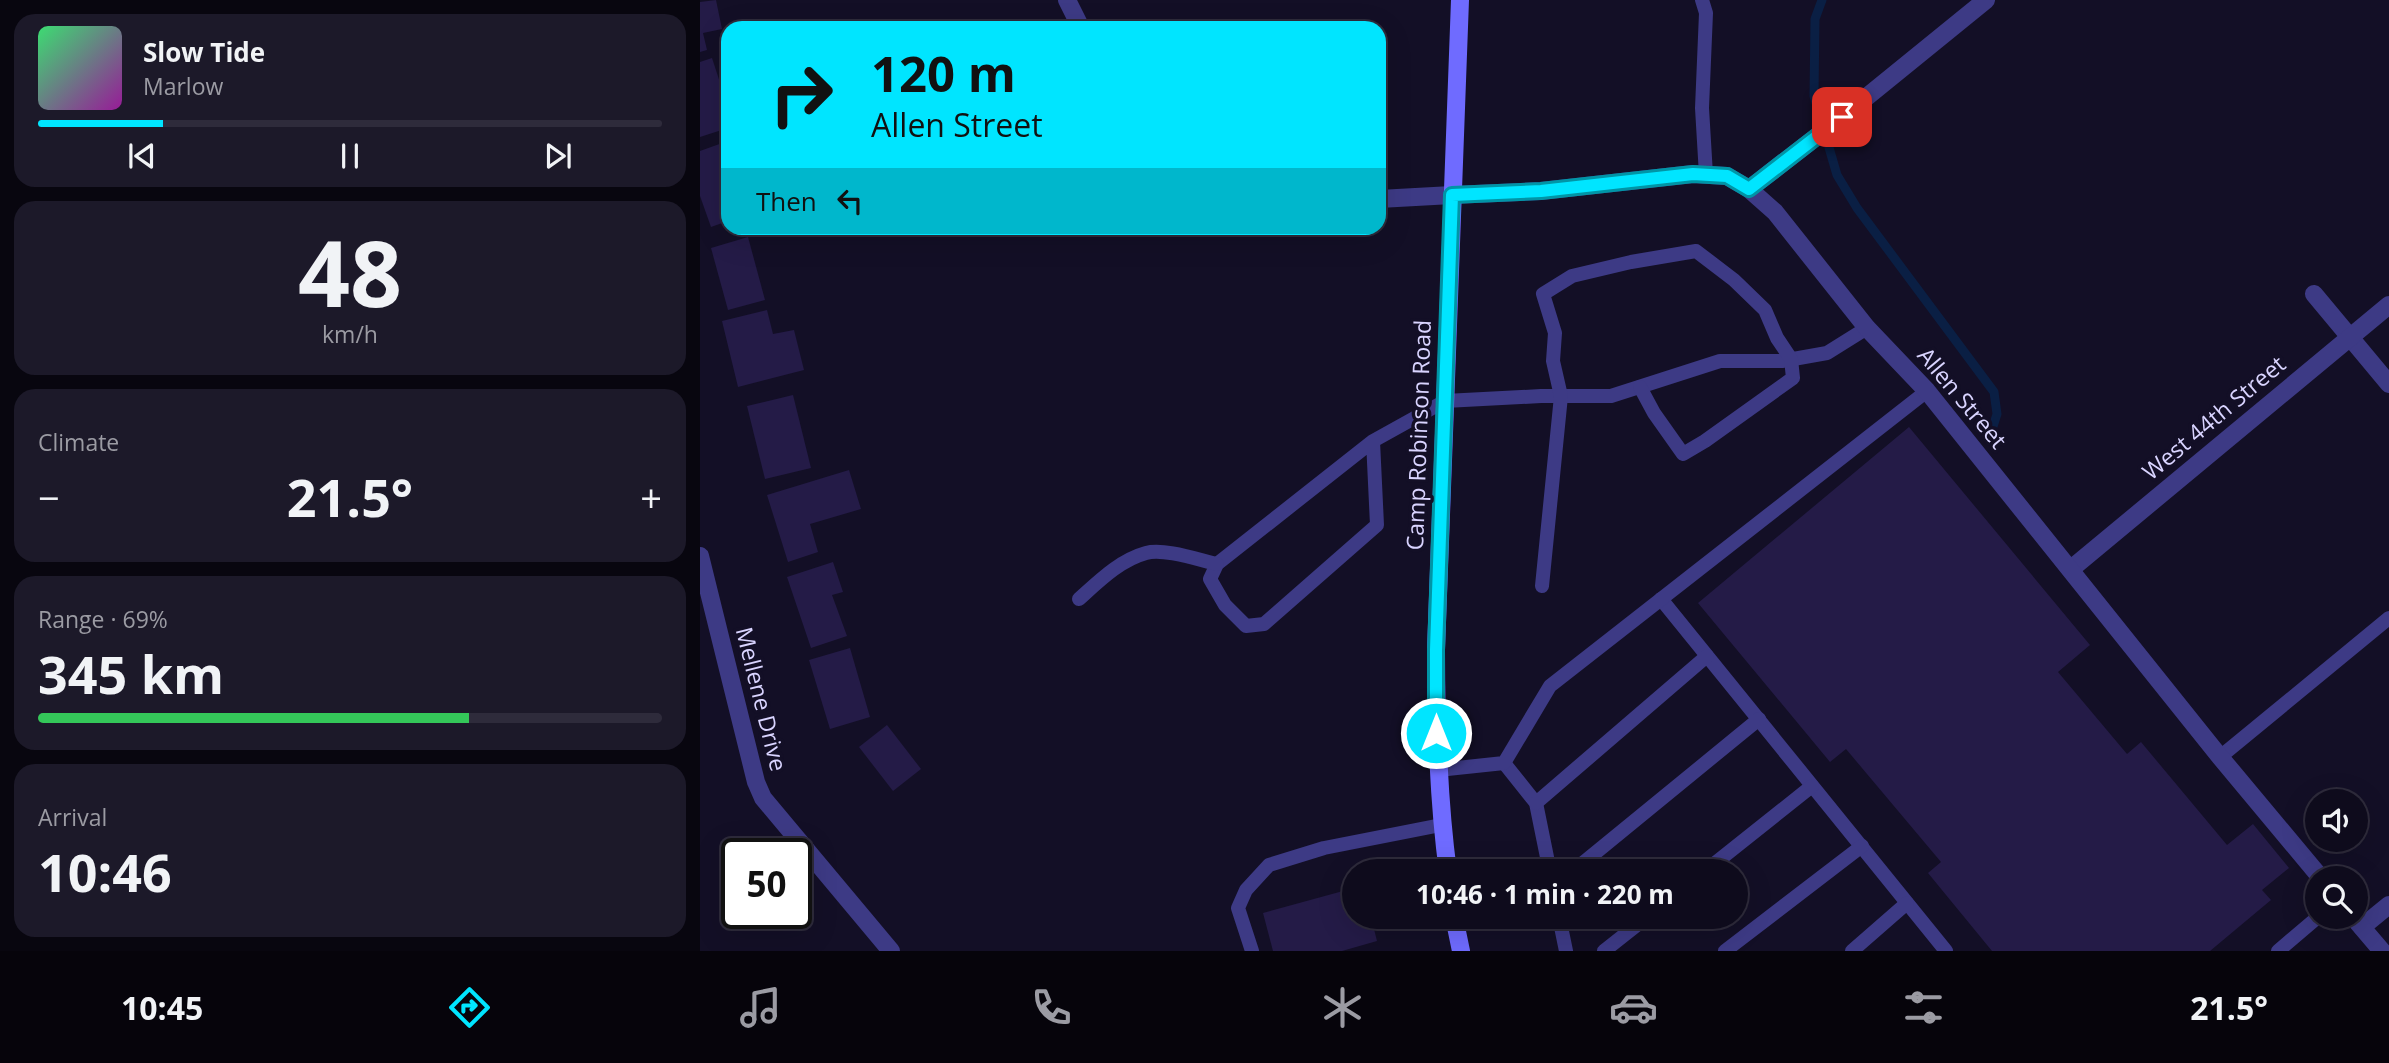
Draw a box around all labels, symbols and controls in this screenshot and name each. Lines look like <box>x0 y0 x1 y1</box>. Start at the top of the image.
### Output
text: Slow Tide <box>143 34 265 70</box>
text: 120 m <box>871 40 1016 106</box>
icon: right <box>756 49 847 140</box>
text: Marlow <box>143 70 223 102</box>
pin <box>1812 87 1872 147</box>
icon: arrive <box>1823 98 1861 136</box>
text: Allen Street <box>871 103 1043 146</box>
icon: previous <box>123 137 161 175</box>
icon: pause <box>331 137 369 175</box>
icon: next <box>539 137 577 175</box>
icon: left <box>831 182 869 220</box>
text: Then <box>756 183 817 219</box>
text: 48 <box>298 210 402 334</box>
text: km/h <box>322 318 378 350</box>
street label: Camp Robinson Road <box>1398 319 1438 551</box>
street label: Allen Street <box>1911 340 2015 455</box>
street label: West 44th Street <box>2135 348 2292 487</box>
text: Climate <box>38 426 119 458</box>
text: 21.5° <box>287 461 413 532</box>
text: − <box>38 471 60 523</box>
text: + <box>640 471 662 523</box>
text: Range · 69% <box>38 603 168 635</box>
street label: Mellene Drive <box>729 623 795 774</box>
text: 345 km <box>38 638 224 709</box>
position arrow <box>1399 696 1473 770</box>
map controls <box>2305 789 2368 929</box>
button: sound <box>2305 789 2368 852</box>
text: Arrival <box>38 801 107 833</box>
text: 10:46 <box>38 836 172 907</box>
speed limit sign: 50 <box>721 838 812 929</box>
button: search <box>2305 866 2368 929</box>
text: 10:46 · 1 min · 220 m <box>1416 876 1674 912</box>
icon: directions <box>445 983 494 1032</box>
icon: music <box>736 983 785 1032</box>
icon: phone <box>1027 983 1076 1032</box>
icon: climate <box>1318 983 1367 1032</box>
icon: car <box>1609 983 1658 1032</box>
icon: filters <box>1899 983 1948 1032</box>
text: 10:45 <box>121 986 203 1029</box>
text: 21.5° <box>2190 986 2268 1029</box>

